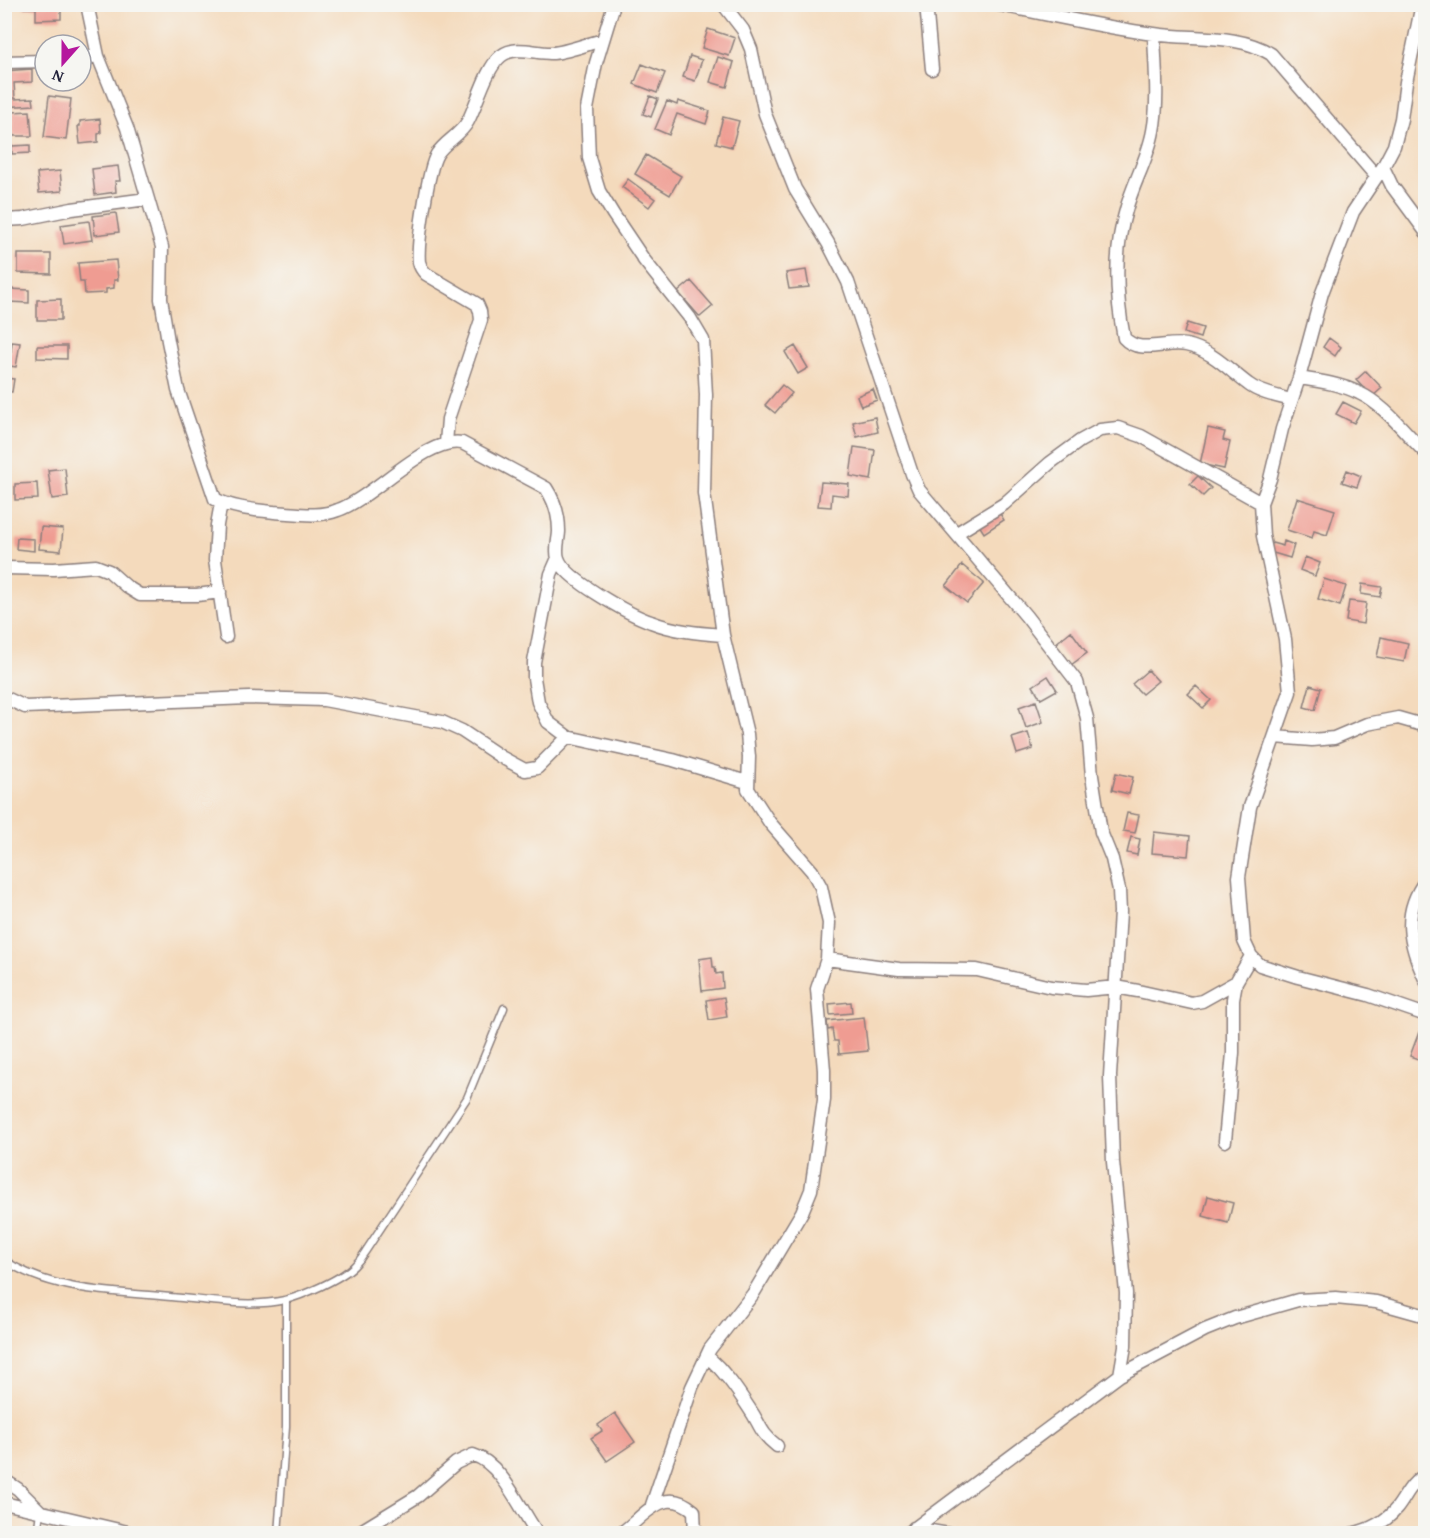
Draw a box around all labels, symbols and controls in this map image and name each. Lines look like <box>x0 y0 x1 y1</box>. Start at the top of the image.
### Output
north arrow <box>33 33 93 93</box>
text: N <box>48 64 67 90</box>

